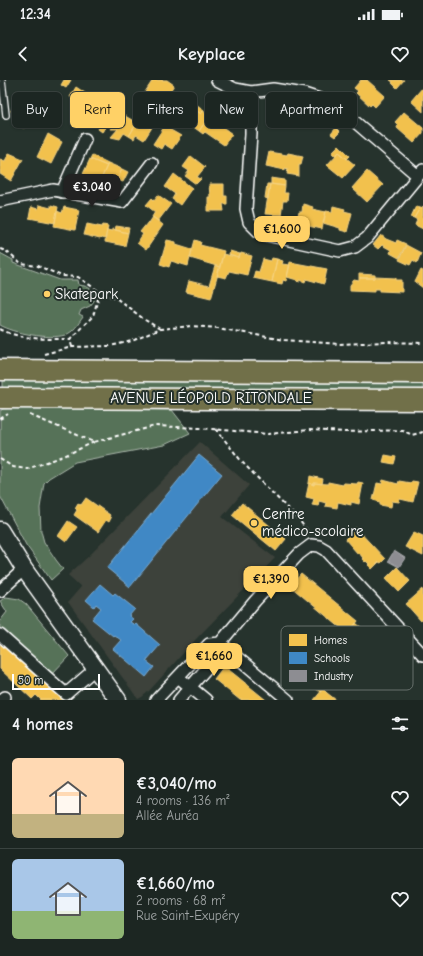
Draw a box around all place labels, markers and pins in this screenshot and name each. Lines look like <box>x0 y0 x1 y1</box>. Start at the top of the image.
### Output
pin: €3,040 <box>59 174 125 208</box>
pin: €1,600 <box>249 216 315 250</box>
place label: Skatepark <box>55 285 119 303</box>
marker: Skatepark <box>42 289 52 299</box>
place label: Centre médico-scolaire <box>262 505 364 540</box>
marker: Centre médico-scolaire <box>249 518 259 528</box>
pin: €1,390 <box>238 566 304 600</box>
pin: €1,660 <box>181 643 247 677</box>

